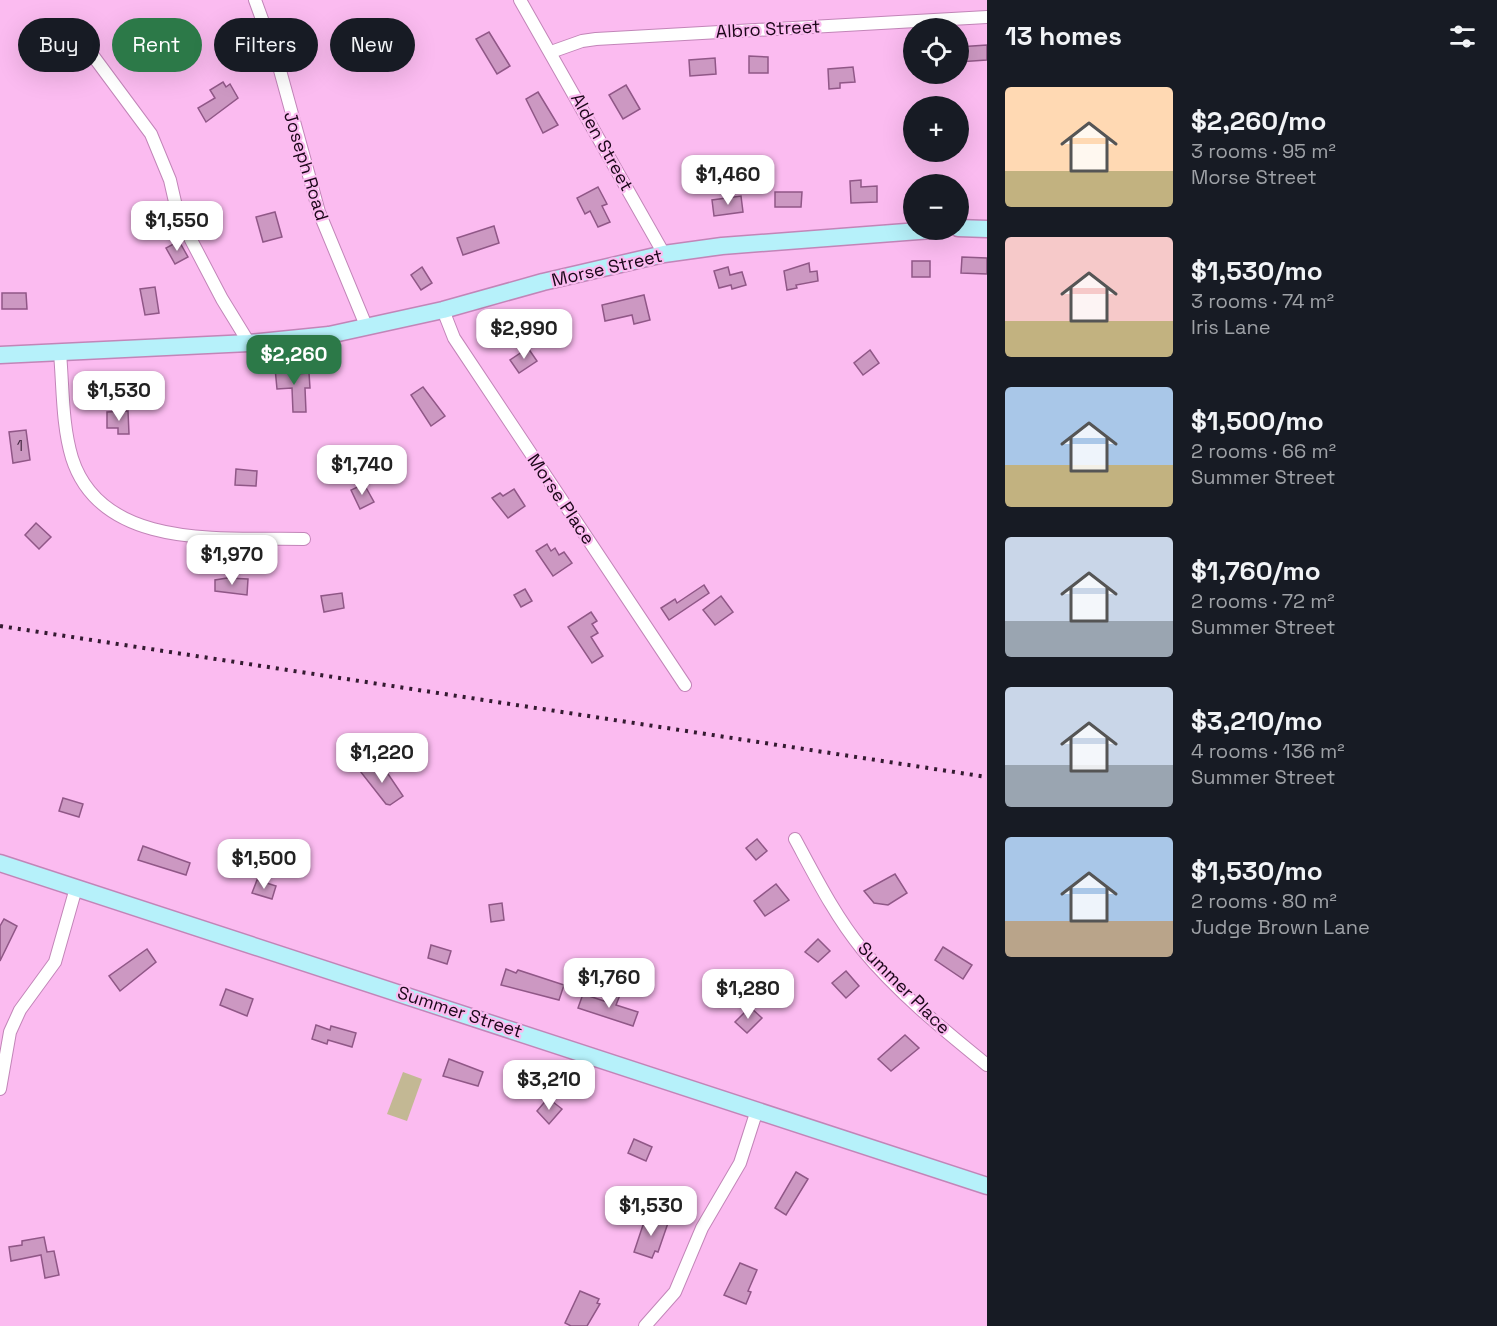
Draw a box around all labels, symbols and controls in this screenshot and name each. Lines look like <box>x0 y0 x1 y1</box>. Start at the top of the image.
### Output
street label: Albro Street <box>715 14 821 43</box>
chip: Buy <box>18 18 100 72</box>
chip: Rent <box>112 18 202 72</box>
chip: Filters <box>214 18 318 72</box>
chip: New <box>330 18 415 72</box>
map controls <box>903 18 969 240</box>
button: locate <box>903 18 969 84</box>
text: 13 homes <box>1005 19 1122 53</box>
icon: filters <box>1446 20 1479 53</box>
street label: Alden Street <box>566 89 639 195</box>
button: + <box>903 96 969 162</box>
text: $2,260/mo <box>1191 104 1326 138</box>
street label: Joseph Road <box>279 108 334 223</box>
icon: home <box>1053 111 1125 183</box>
text: 3 rooms · 95 m² <box>1191 138 1336 164</box>
pin: $1,460 <box>679 155 777 206</box>
text: $1,460 <box>695 161 761 187</box>
text: Morse Street <box>1191 164 1317 190</box>
button: − <box>903 174 969 240</box>
pin: $1,550 <box>128 201 226 252</box>
text: $1,550 <box>145 207 209 233</box>
street label: Morse Street <box>549 244 665 291</box>
text: $1,530/mo <box>1191 254 1323 288</box>
icon: home <box>1053 261 1125 333</box>
text: 3 rooms · 74 m² <box>1191 288 1334 314</box>
pin: $2,990 <box>475 309 573 360</box>
text: Iris Lane <box>1191 314 1271 340</box>
text: $2,990 <box>490 315 558 341</box>
pin: $2,260 <box>245 335 343 386</box>
text: $2,260 <box>260 341 328 367</box>
pin: $1,530 <box>70 371 168 422</box>
text: $1,530 <box>87 377 151 403</box>
text: $1,500/mo <box>1191 404 1324 438</box>
icon: home <box>1053 411 1125 483</box>
house number: 1 <box>17 436 23 455</box>
text: 2 rooms · 66 m² <box>1191 438 1336 464</box>
pin: $1,740 <box>313 445 411 496</box>
street label: Morse Place <box>523 449 600 549</box>
text: $1,740 <box>331 451 393 477</box>
text: Summer Street <box>1191 464 1336 490</box>
pin: $1,970 <box>183 535 281 586</box>
text: $1,970 <box>201 541 263 567</box>
text: $1,760/mo <box>1191 554 1321 588</box>
icon: home <box>1053 561 1125 633</box>
text: 2 rooms · 72 m² <box>1191 588 1335 614</box>
text: Summer Street <box>1191 614 1336 640</box>
text: $3,210/mo <box>1191 704 1322 738</box>
icon: home <box>1053 711 1125 783</box>
pin: $1,220 <box>333 733 431 784</box>
text: 4 rooms · 136 m² <box>1191 738 1345 764</box>
text: $1,220 <box>350 739 414 765</box>
text: Summer Street <box>1191 764 1336 790</box>
pin: $1,500 <box>215 839 313 890</box>
text: $1,500 <box>232 845 296 871</box>
text: $1,530/mo <box>1191 854 1323 888</box>
icon: home <box>1053 861 1125 933</box>
text: 2 rooms · 80 m² <box>1191 888 1337 914</box>
text: Judge Brown Lane <box>1191 914 1370 940</box>
street label: Summer Place <box>853 936 956 1039</box>
pin: $1,760 <box>560 958 658 1009</box>
text: $1,760 <box>578 964 640 990</box>
pin: $1,280 <box>699 969 797 1020</box>
text: $1,280 <box>716 975 780 1001</box>
street label: Summer Street <box>395 980 526 1043</box>
pin: $3,210 <box>500 1060 598 1111</box>
text: $3,210 <box>517 1066 581 1092</box>
pin: $1,530 <box>602 1186 700 1237</box>
text: $1,530 <box>619 1192 683 1218</box>

